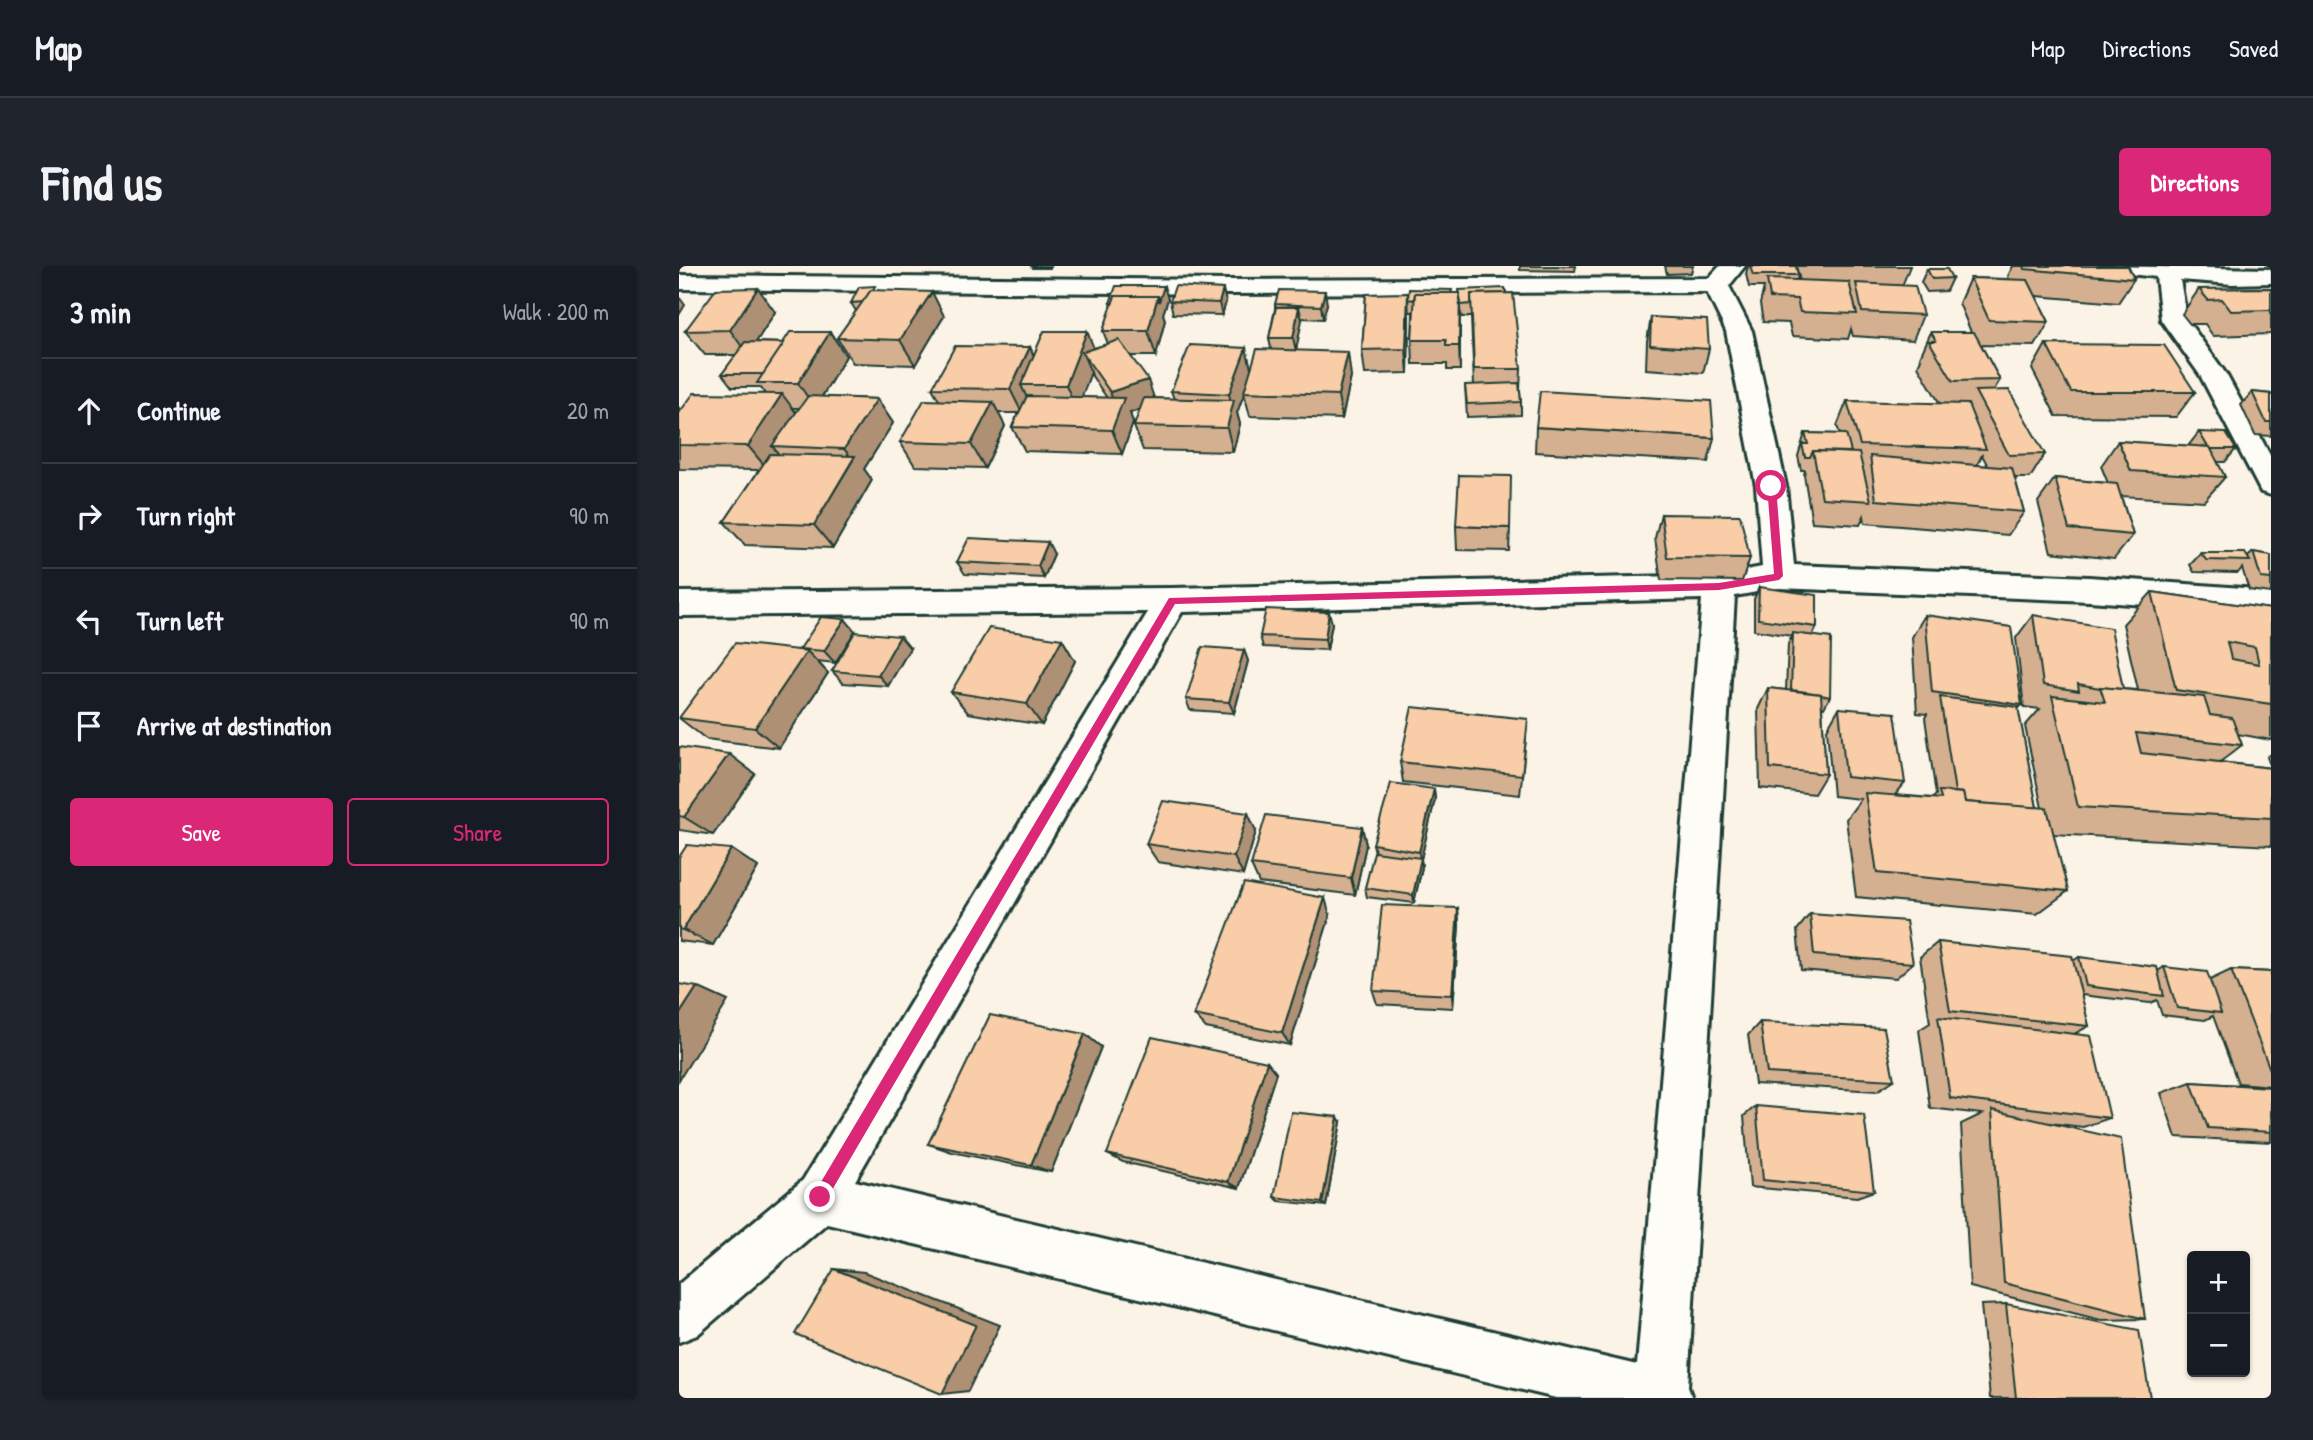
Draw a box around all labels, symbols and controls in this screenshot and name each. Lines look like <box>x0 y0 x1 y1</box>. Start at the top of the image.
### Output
text: Map <box>35 26 82 70</box>
text: Map <box>2031 32 2065 64</box>
text: Directions <box>2103 32 2191 64</box>
text: Saved <box>2229 32 2278 64</box>
button: Directions <box>2119 148 2271 216</box>
text: Find us <box>42 149 162 215</box>
text: 3 min <box>70 292 131 332</box>
text: Walk · 200 m <box>503 296 609 327</box>
icon: ahead <box>70 392 108 430</box>
text: Continue <box>137 393 221 428</box>
text: 20 m <box>567 395 609 426</box>
route start <box>1755 470 1786 501</box>
icon: right <box>70 497 108 535</box>
text: Turn right <box>137 498 235 533</box>
text: 90 m <box>569 500 609 531</box>
icon: left <box>70 602 108 640</box>
text: Turn left <box>137 603 223 638</box>
text: 90 m <box>569 605 609 636</box>
icon: arrive <box>70 707 108 745</box>
text: Arrive at destination <box>137 708 332 743</box>
button: Save <box>70 798 333 866</box>
button: Share <box>347 798 609 866</box>
route end <box>804 1181 835 1212</box>
map controls <box>2187 1251 2250 1377</box>
button: + <box>2187 1251 2250 1314</box>
button: − <box>2187 1314 2250 1377</box>

